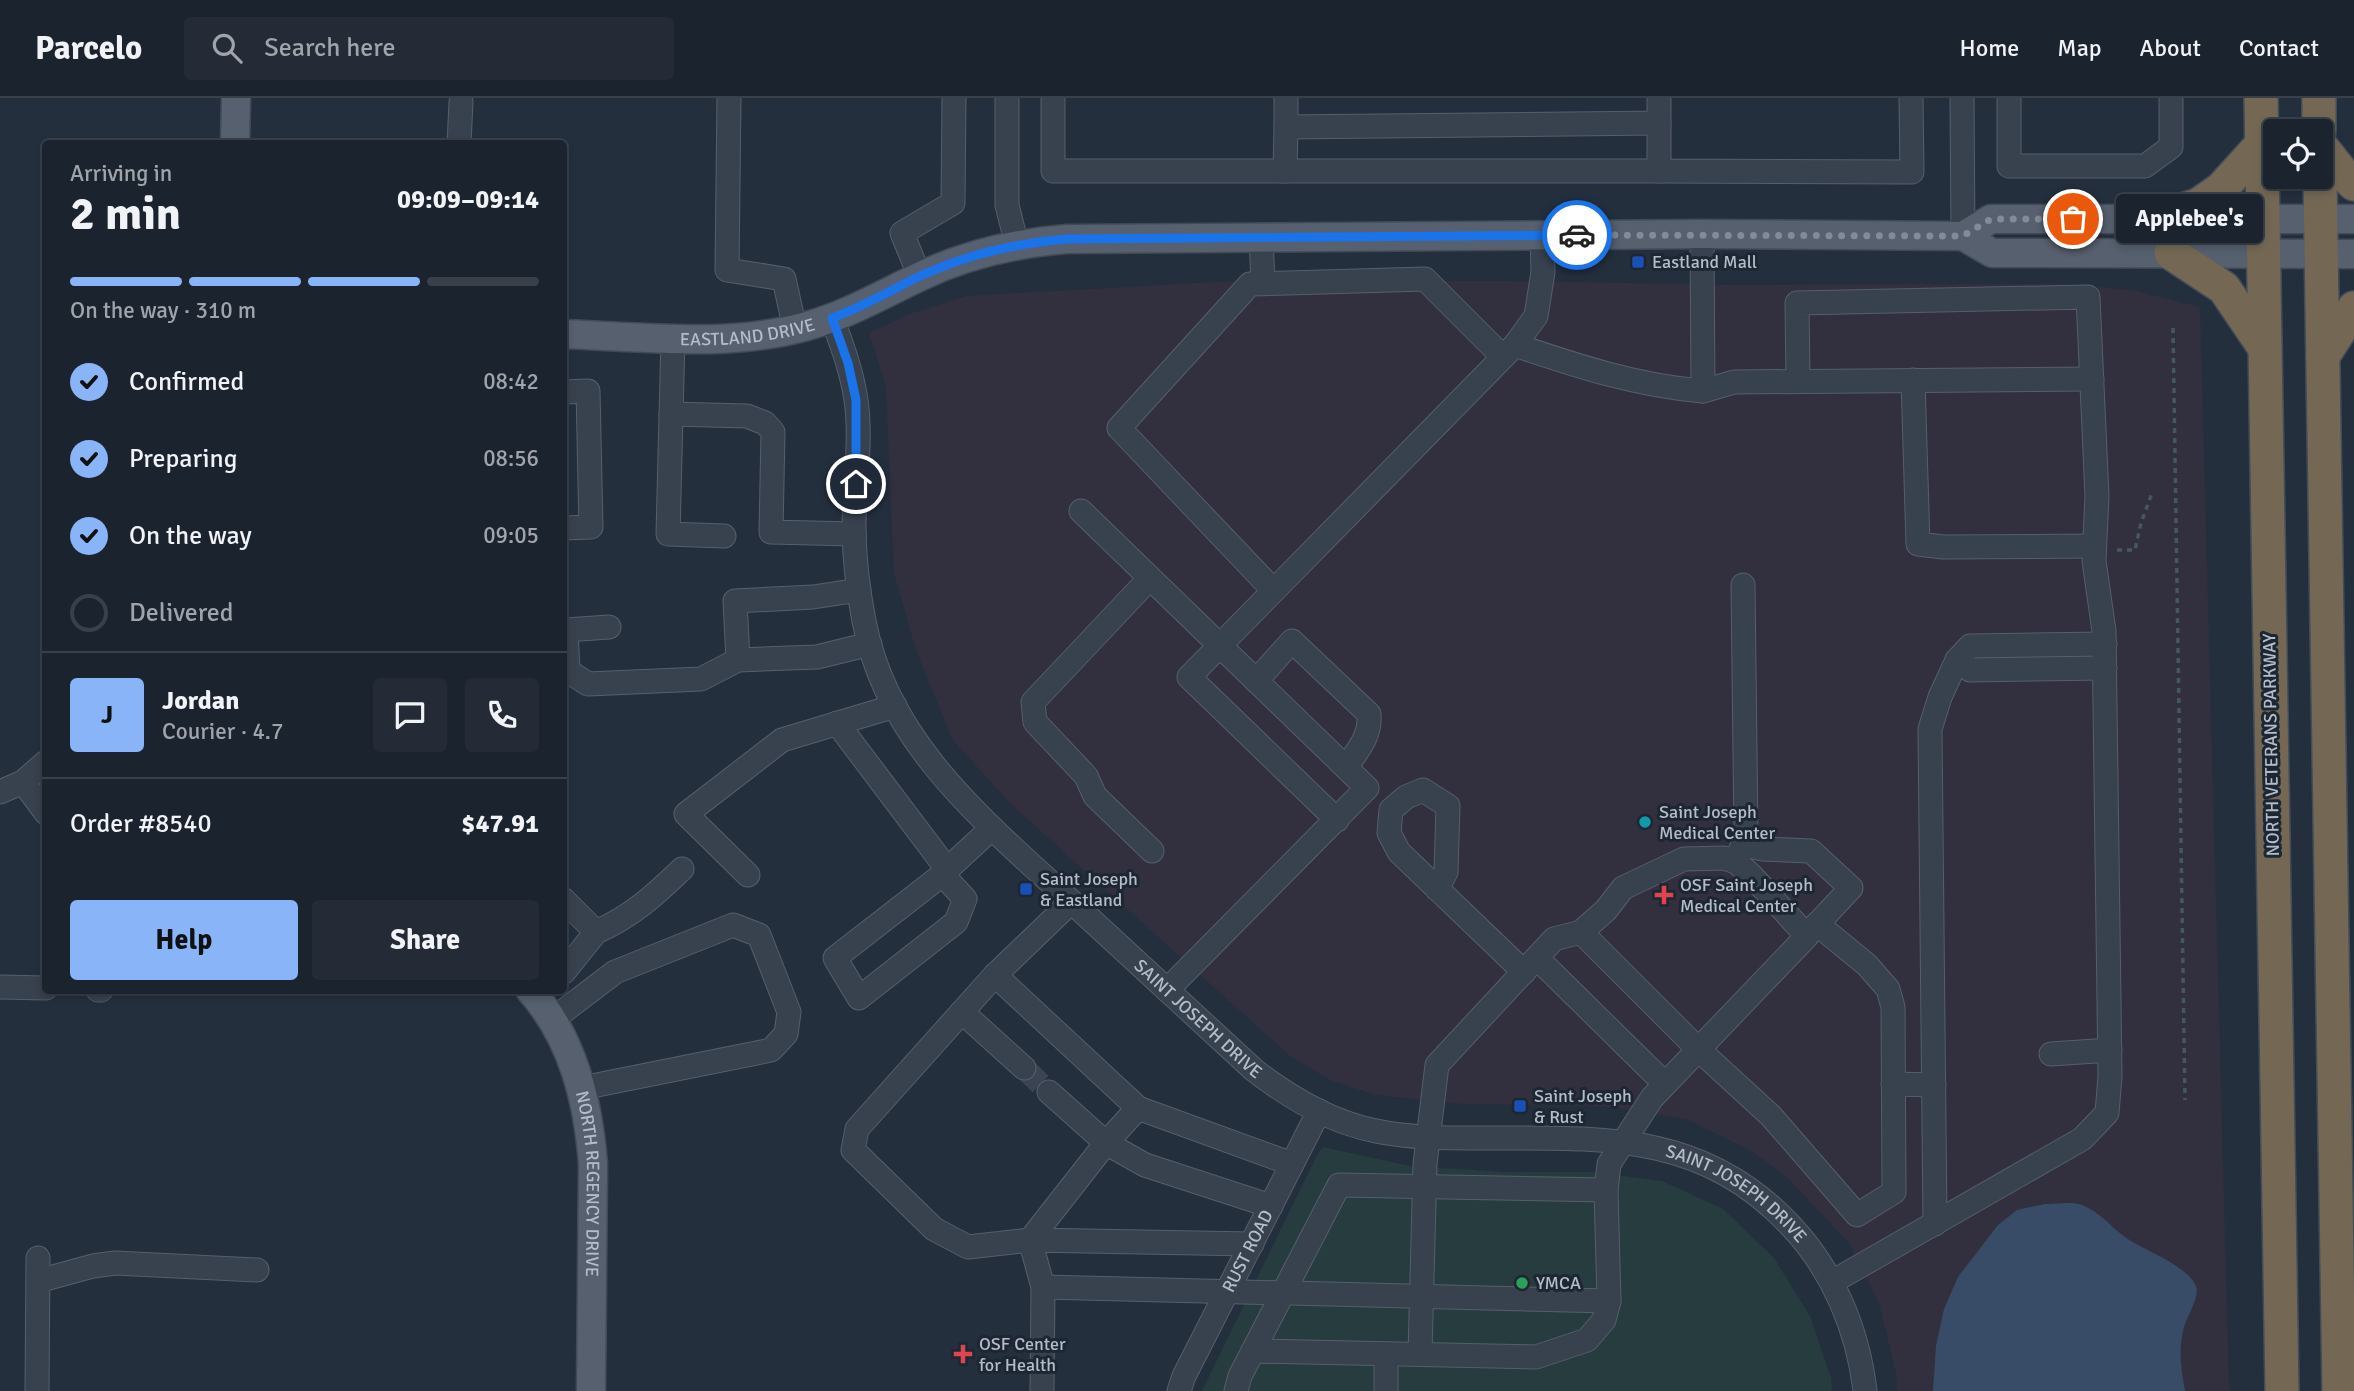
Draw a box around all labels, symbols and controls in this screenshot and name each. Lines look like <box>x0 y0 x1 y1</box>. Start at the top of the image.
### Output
search box <box>184 17 674 80</box>
text: Parcelo <box>35 28 142 69</box>
icon: search <box>208 29 246 67</box>
text: Search here <box>264 32 395 64</box>
text: Home <box>1959 33 2019 63</box>
text: Map <box>2057 33 2102 63</box>
text: About <box>2140 33 2201 63</box>
text: Contact <box>2239 33 2319 63</box>
map controls <box>2263 119 2333 189</box>
button: locate <box>2263 119 2333 189</box>
text: Arriving in <box>70 159 172 188</box>
text: 09:09–09:14 <box>397 184 539 216</box>
text: 2 min <box>70 186 181 242</box>
pin <box>2043 189 2103 249</box>
callout: Applebee's <box>2115 194 2262 244</box>
courier <box>1542 200 1612 270</box>
icon: bag <box>2054 200 2092 238</box>
text: Applebee's <box>2135 204 2244 233</box>
icon: car <box>1558 216 1596 254</box>
place label: Eastland Mall <box>1652 251 1757 273</box>
marker: Eastland Mall <box>1630 254 1646 270</box>
text: On the way · 310 m <box>70 296 256 325</box>
street label: EASTLAND DRIVE <box>680 313 818 350</box>
icon: check <box>70 363 108 401</box>
text: Confirmed <box>129 366 244 398</box>
text: 08:42 <box>483 367 539 396</box>
icon: check <box>70 440 108 478</box>
text: Preparing <box>129 443 237 475</box>
text: 08:56 <box>483 444 539 473</box>
pin <box>826 454 886 514</box>
icon: home <box>837 465 875 503</box>
icon: check <box>70 517 108 555</box>
text: On the way <box>129 520 252 552</box>
text: 09:05 <box>483 521 539 550</box>
text: Delivered <box>129 597 234 629</box>
street label: NORTH VETERANS PARKWAY <box>2258 633 2284 857</box>
button: chat <box>373 678 447 752</box>
button: phone <box>465 678 539 752</box>
text: Jordan <box>162 685 239 717</box>
text: J <box>101 699 113 731</box>
text: Courier · 4.7 <box>162 717 283 746</box>
place label: Saint Joseph Medical Center <box>1659 801 1775 844</box>
text: Order #8540 <box>70 808 211 840</box>
text: $47.91 <box>461 808 539 840</box>
marker: Saint Joseph Medical Center <box>1637 814 1653 830</box>
place label: Saint Joseph & Eastland <box>1040 868 1138 911</box>
place label: OSF Saint Joseph Medical Center <box>1680 874 1813 917</box>
marker: Saint Joseph & Eastland <box>1018 881 1034 897</box>
marker: OSF Saint Joseph Medical Center <box>1654 885 1674 905</box>
button: Help <box>70 900 298 980</box>
button: Share <box>312 900 539 980</box>
street label: SAINT JOSEPH DRIVE <box>1130 955 1267 1083</box>
place label: Saint Joseph & Rust <box>1534 1085 1632 1128</box>
street label: NORTH REGENCY DRIVE <box>571 1089 604 1277</box>
marker: Saint Joseph & Rust <box>1512 1098 1528 1114</box>
street label: SAINT JOSEPH DRIVE <box>1663 1140 1812 1247</box>
street label: RUST ROAD <box>1217 1206 1278 1296</box>
place label: YMCA <box>1536 1272 1581 1294</box>
marker: YMCA <box>1514 1275 1530 1291</box>
place label: OSF Center for Health <box>979 1333 1066 1376</box>
marker: OSF Center for Health <box>953 1344 973 1364</box>

